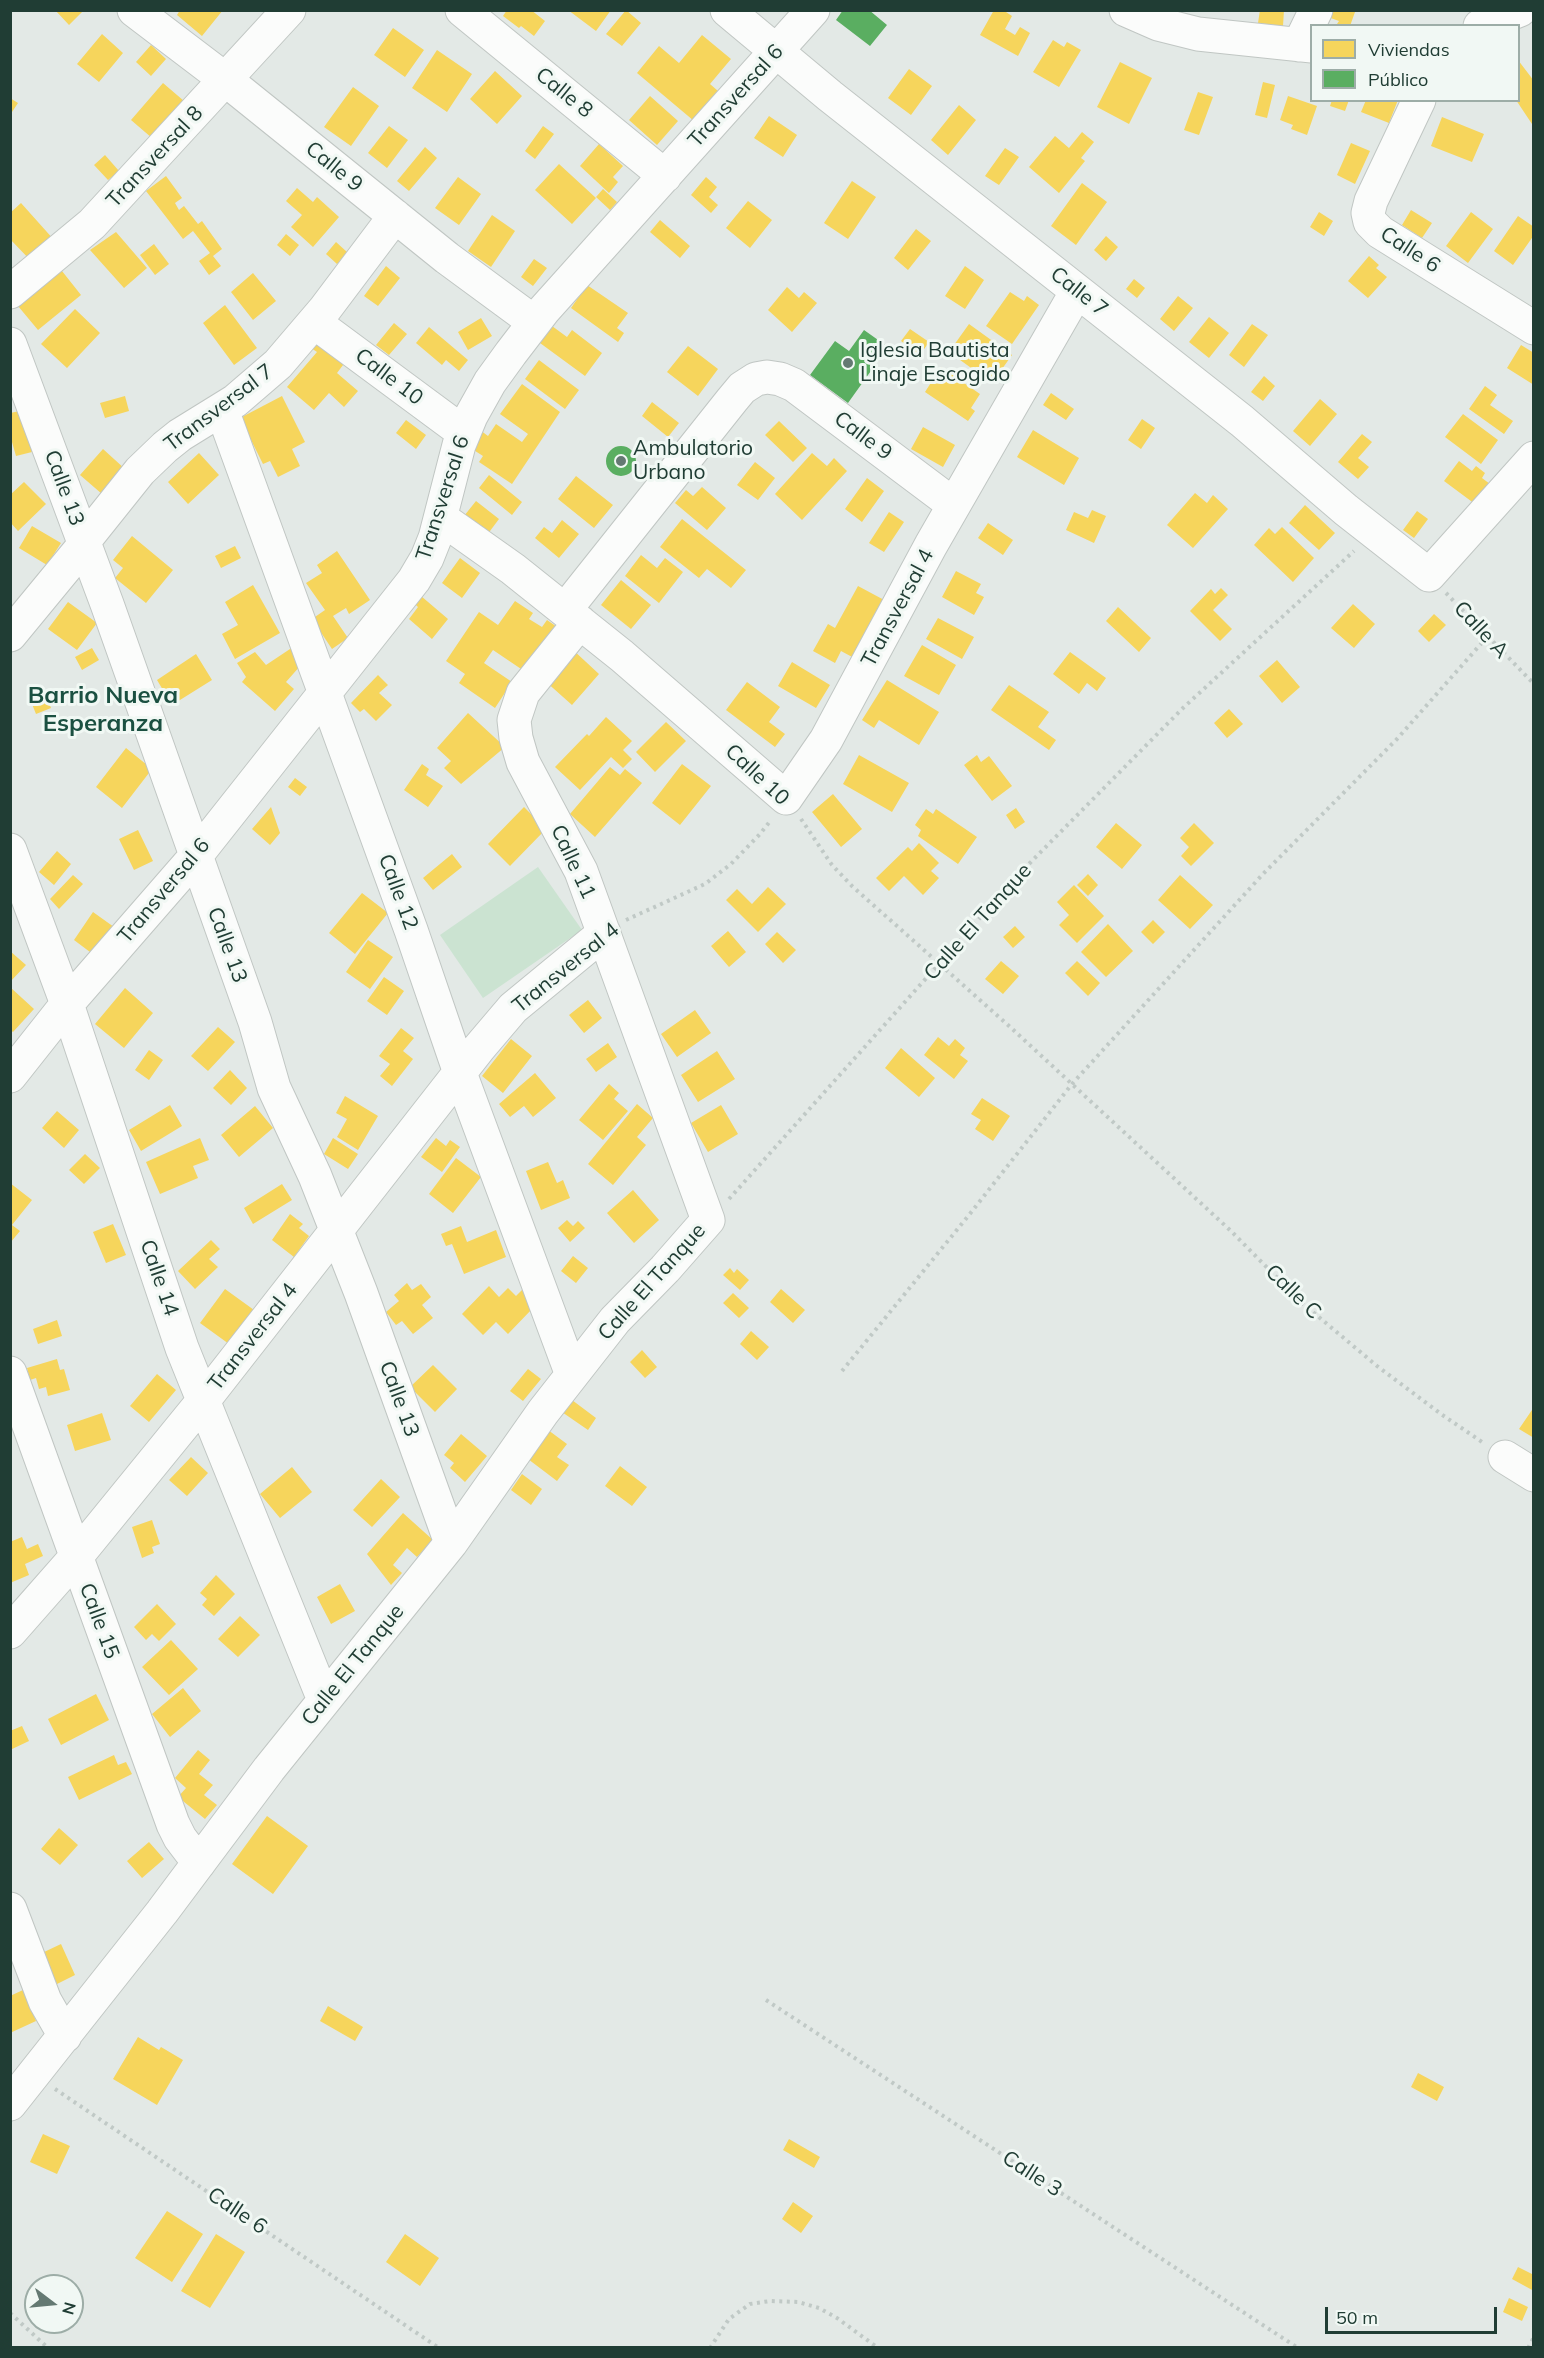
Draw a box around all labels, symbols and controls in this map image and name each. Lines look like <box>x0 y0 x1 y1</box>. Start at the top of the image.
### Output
legend <box>1310 24 1520 102</box>
text: Viviendas <box>1368 38 1450 61</box>
street label: Transversal 6 <box>683 39 789 153</box>
street label: Calle 8 <box>530 62 598 124</box>
text: Público <box>1368 68 1428 91</box>
street label: Transversal 8 <box>102 101 208 213</box>
street label: Calle 9 <box>300 136 368 198</box>
street label: Calle 6 <box>1375 221 1445 279</box>
street label: Calle 7 <box>1045 262 1113 322</box>
place label: Iglesia Bautista Linaje Escogido <box>860 338 1010 388</box>
street label: Calle 10 <box>350 343 428 411</box>
marker: Iglesia Bautista Linaje Escogido <box>841 356 855 370</box>
street label: Transversal 7 <box>160 359 278 457</box>
street label: Calle 9 <box>829 406 897 466</box>
street label: Transversal 6 <box>411 432 475 564</box>
place label: Ambulatorio Urbano <box>633 436 753 486</box>
street label: Calle 13 <box>39 447 89 529</box>
marker: Ambulatorio Urbano <box>614 454 628 468</box>
street label: Transversal 4 <box>856 545 940 671</box>
street label: Calle A <box>1448 596 1514 664</box>
district label: Barrio Nueva Esperanza <box>28 682 178 738</box>
street label: Calle 10 <box>720 739 794 811</box>
street label: Calle 11 <box>545 821 601 903</box>
street label: Transversal 6 <box>113 833 215 949</box>
street label: Calle 12 <box>373 851 423 933</box>
street label: Calle El Tanque <box>919 858 1037 986</box>
street label: Calle 13 <box>202 904 252 986</box>
street label: Transversal 4 <box>508 917 624 1019</box>
street label: Calle El Tanque <box>593 1218 711 1346</box>
street label: Calle 14 <box>134 1237 184 1319</box>
street label: Calle C <box>1260 1259 1326 1325</box>
street label: Transversal 4 <box>203 1278 303 1396</box>
street label: Calle 13 <box>374 1358 424 1440</box>
street label: Calle 15 <box>74 1580 124 1662</box>
street label: Calle El Tanque <box>296 1599 410 1731</box>
street label: Calle 3 <box>997 2145 1067 2203</box>
street label: Calle 6 <box>203 2182 271 2240</box>
north arrow <box>24 2274 84 2334</box>
scale bar <box>1328 2295 1500 2333</box>
text: N <box>58 2300 81 2317</box>
text: 50 m <box>1336 2306 1378 2329</box>

